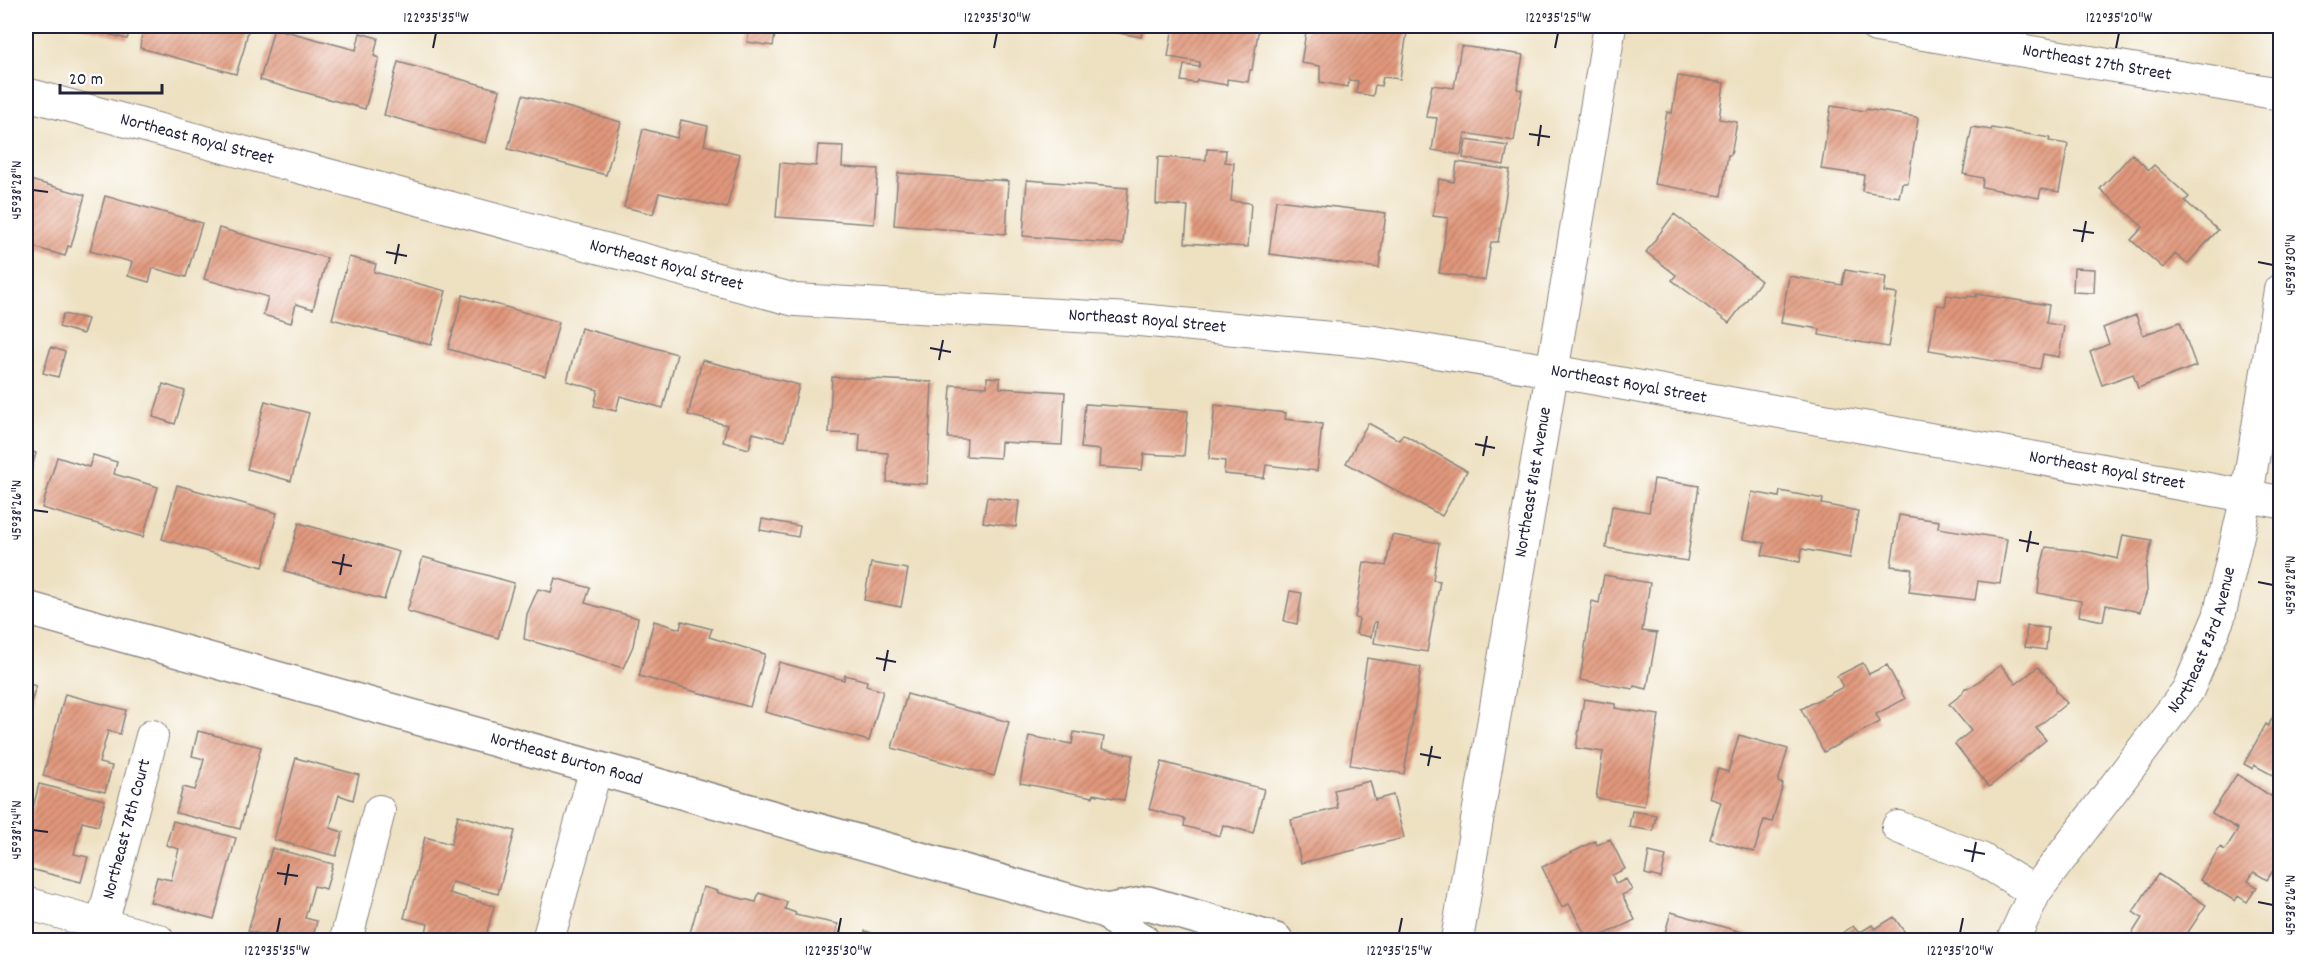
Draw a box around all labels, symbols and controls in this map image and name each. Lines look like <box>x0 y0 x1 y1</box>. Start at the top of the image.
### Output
text: 122°35'35"W <box>403 8 469 30</box>
text: 122°35'30"W <box>964 8 1031 30</box>
text: 122°35'25"W <box>1525 8 1591 30</box>
text: 122°35'20"W <box>2086 8 2153 30</box>
street label: Northeast 27th Street <box>2020 38 2174 88</box>
scale bar <box>60 57 162 95</box>
text: 20 m <box>69 68 103 93</box>
street label: Northeast Royal Street <box>117 107 277 172</box>
text: 45°38'28"N <box>7 161 29 219</box>
street label: Northeast Royal Street <box>587 233 746 298</box>
text: 45°38'30"N <box>2281 234 2303 296</box>
street label: Northeast Royal Street <box>1068 303 1227 341</box>
street label: Northeast Royal Street <box>1549 359 1709 411</box>
street label: Northeast 81st Avenue <box>1509 405 1559 559</box>
street label: Northeast Royal Street <box>2027 445 2187 497</box>
text: 45°38'26"N <box>7 480 29 540</box>
text: 45°38'28"N <box>2281 556 2303 614</box>
street label: Northeast 83rd Avenue <box>2162 564 2243 719</box>
street label: Northeast Burton Road <box>487 726 645 793</box>
street label: Northeast 78th Court <box>97 756 158 902</box>
text: 45°38'24"N <box>7 800 29 860</box>
text: 45°38'26"N <box>2281 875 2303 935</box>
text: 122°35'35"W <box>244 941 310 963</box>
text: 122°35'30"W <box>805 941 872 963</box>
text: 122°35'25"W <box>1366 941 1432 963</box>
text: 122°35'20"W <box>1927 941 1994 963</box>

